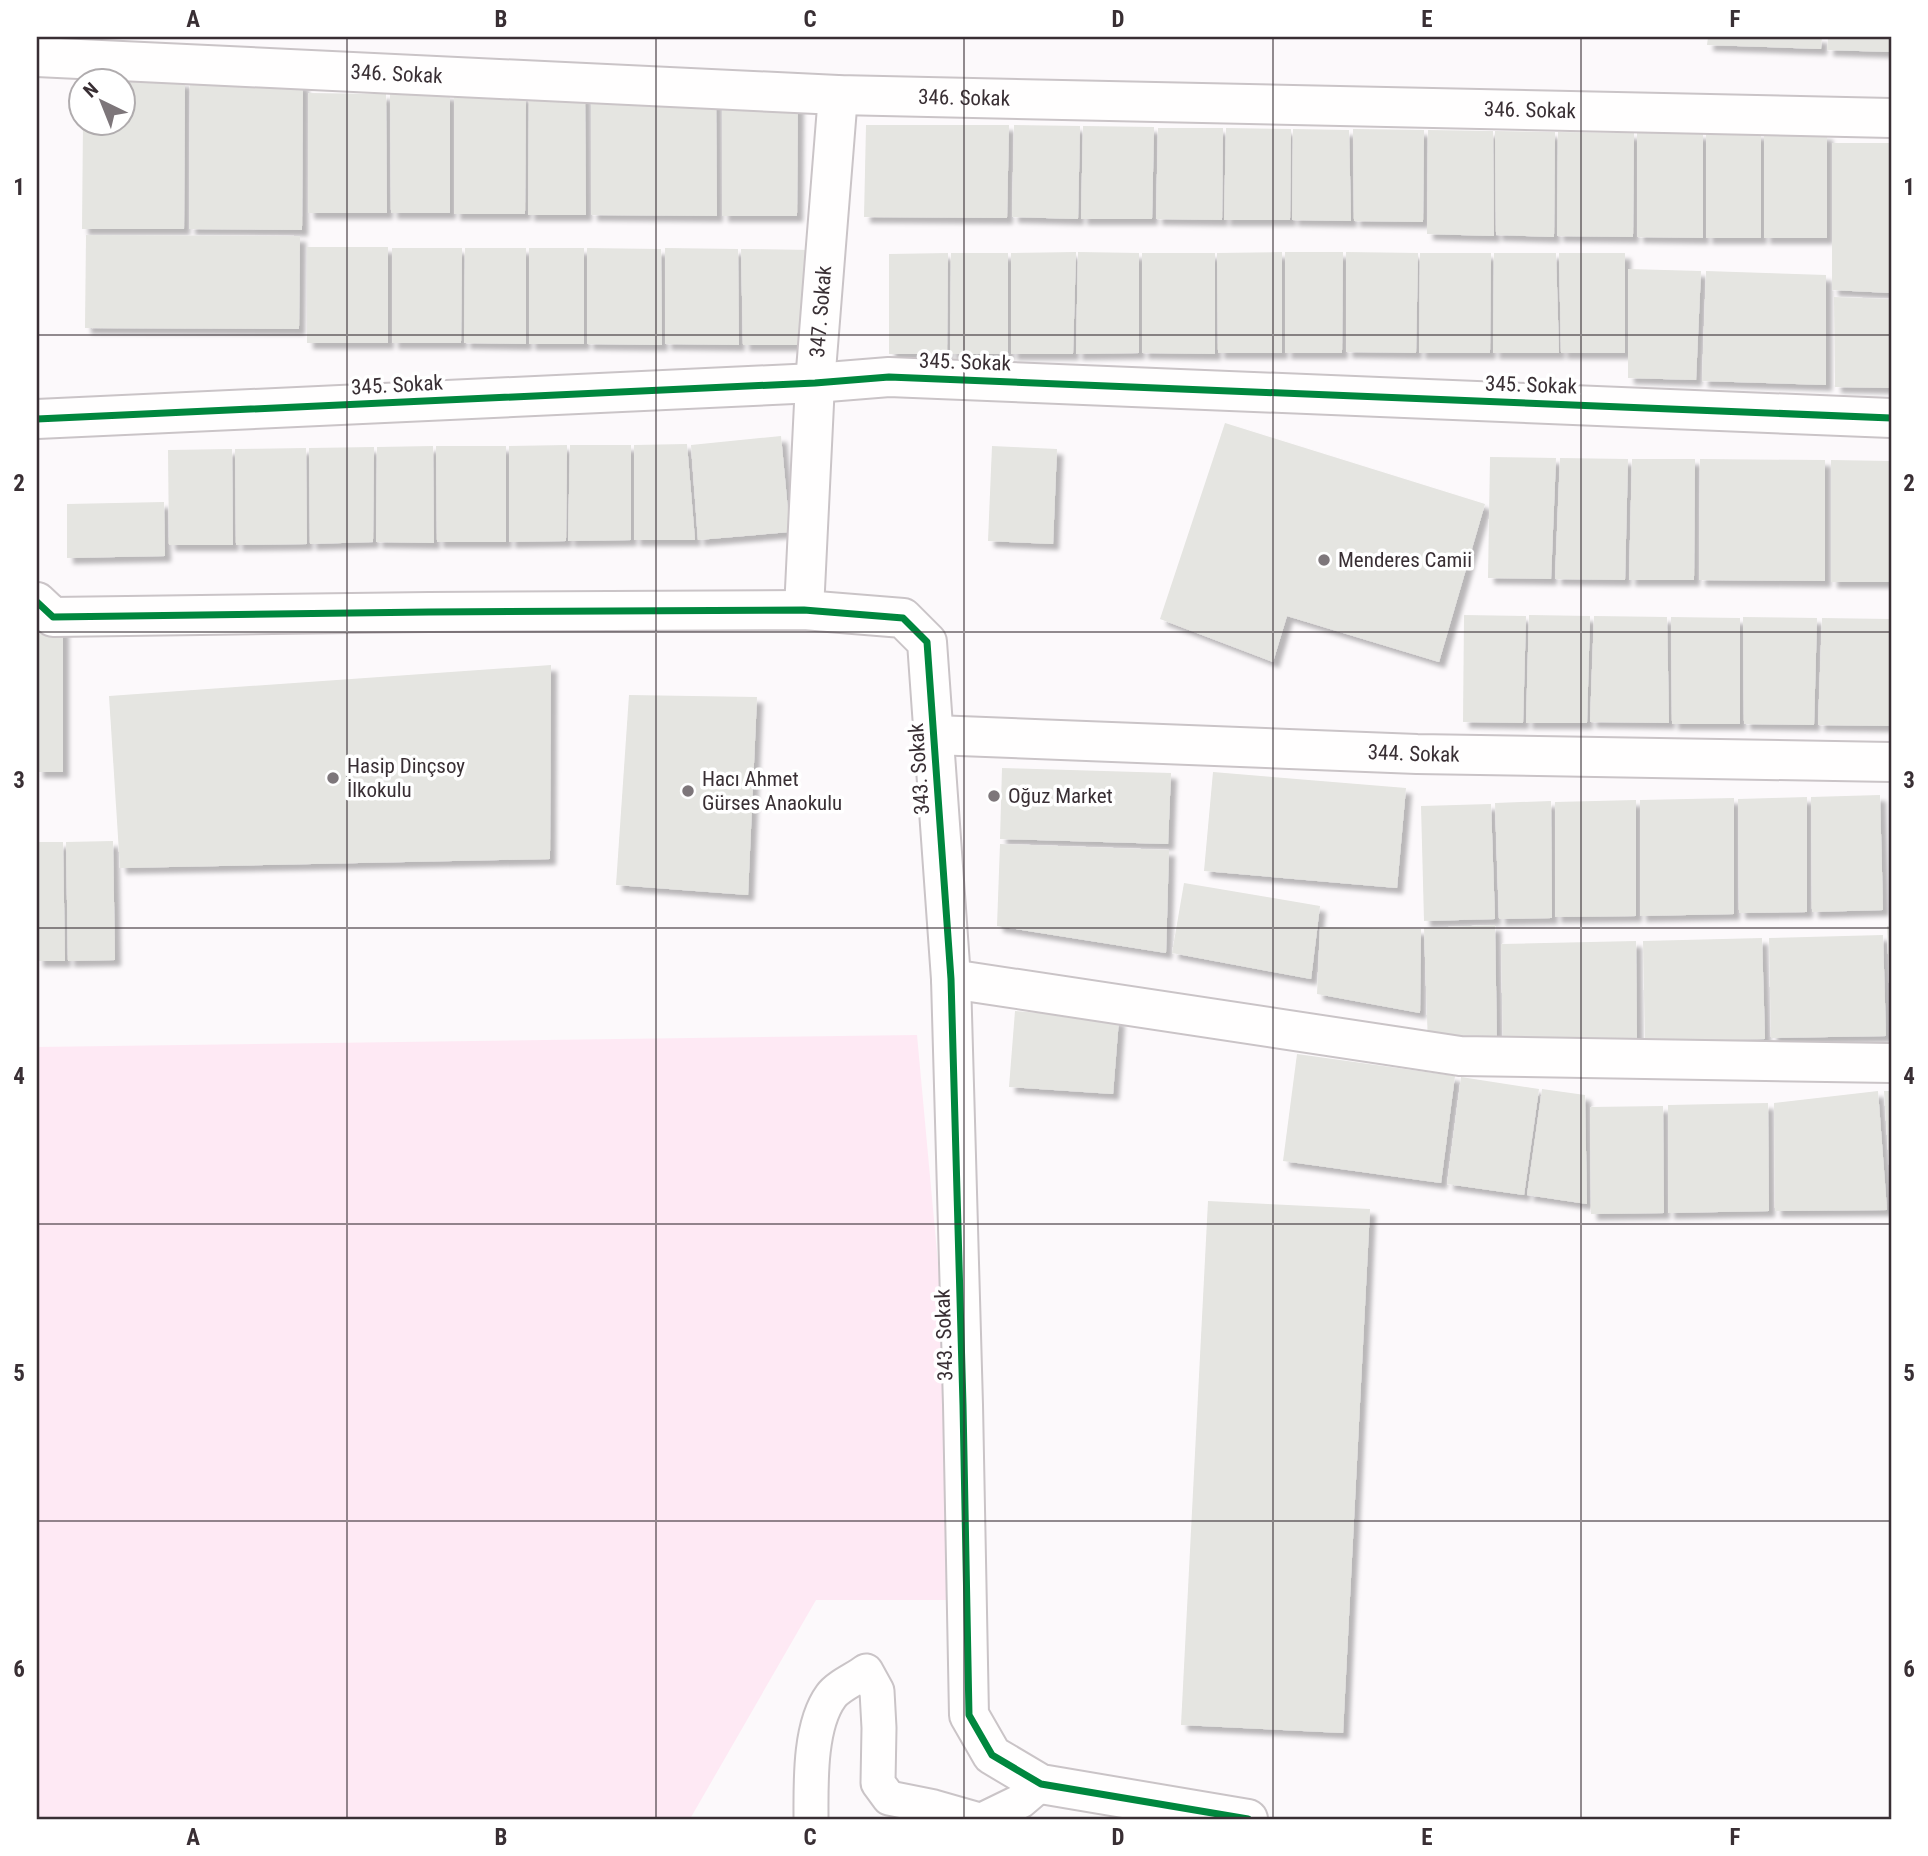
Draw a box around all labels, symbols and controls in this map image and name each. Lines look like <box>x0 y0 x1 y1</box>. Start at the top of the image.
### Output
text: A <box>186 6 200 33</box>
text: B <box>495 6 507 33</box>
text: C <box>803 6 817 33</box>
text: D <box>1112 6 1125 33</box>
text: E <box>1421 6 1433 33</box>
text: F <box>1730 6 1741 33</box>
street label: 346. Sokak <box>350 60 444 88</box>
north arrow <box>66 66 136 136</box>
text: N <box>79 78 103 102</box>
street label: 346. Sokak <box>918 85 1011 111</box>
street label: 346. Sokak <box>1484 97 1577 123</box>
text: 1 <box>13 174 25 201</box>
text: 1 <box>1903 174 1915 201</box>
street label: 347. Sokak <box>805 264 836 358</box>
street label: 345. Sokak <box>919 348 1012 376</box>
street label: 345. Sokak <box>350 371 444 399</box>
street label: 345. Sokak <box>1485 371 1578 399</box>
text: 2 <box>13 470 25 497</box>
text: 2 <box>1903 470 1915 497</box>
place label: Menderes Camii <box>1338 548 1472 572</box>
marker: Menderes Camii <box>1316 552 1332 568</box>
street label: 343. Sokak <box>904 722 934 816</box>
street label: 344. Sokak <box>1367 740 1460 767</box>
place label: Hasip Dinçsoy İlkokulu <box>347 754 465 802</box>
text: 3 <box>13 767 25 794</box>
place label: Hacı Ahmet Gürses Anaokulu <box>702 767 842 815</box>
text: 3 <box>1903 767 1915 794</box>
marker: Hasip Dinçsoy İlkokulu <box>325 770 341 786</box>
marker: Hacı Ahmet Gürses Anaokulu <box>680 783 696 799</box>
place label: Oğuz Market <box>1008 784 1113 808</box>
marker: Oğuz Market <box>986 788 1002 804</box>
text: 4 <box>13 1063 25 1090</box>
text: 4 <box>1903 1063 1915 1090</box>
street label: 343. Sokak <box>930 1288 958 1381</box>
text: 5 <box>13 1360 25 1387</box>
text: 5 <box>1903 1360 1915 1387</box>
text: 6 <box>13 1656 25 1683</box>
text: 6 <box>1903 1656 1915 1683</box>
text: A <box>186 1824 200 1851</box>
text: B <box>495 1824 507 1851</box>
text: C <box>803 1824 817 1851</box>
text: D <box>1112 1824 1125 1851</box>
text: E <box>1421 1824 1433 1851</box>
text: F <box>1730 1824 1741 1851</box>

